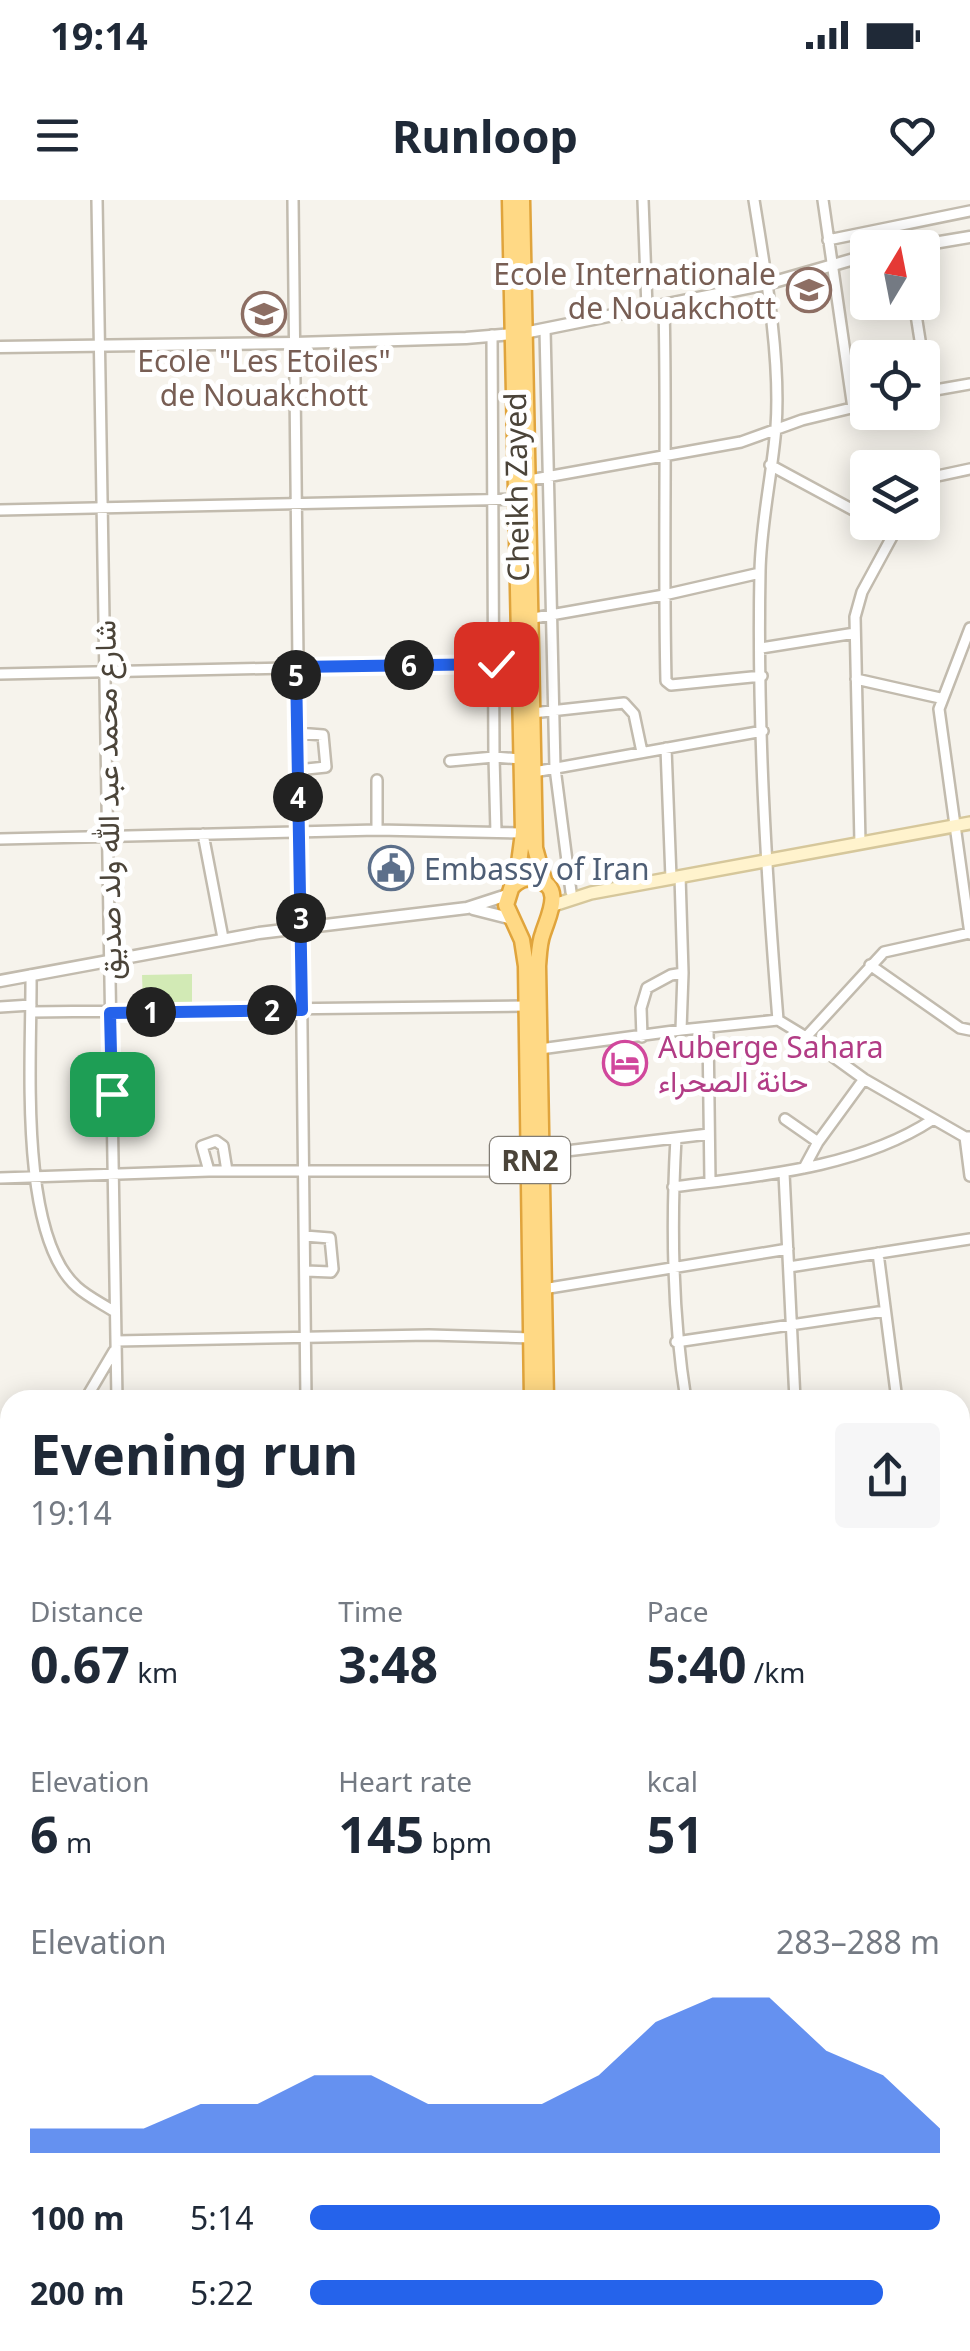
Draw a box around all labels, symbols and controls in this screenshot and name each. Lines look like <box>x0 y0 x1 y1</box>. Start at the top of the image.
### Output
text: 19:14 <box>50 9 148 61</box>
text: Runloop <box>392 105 578 166</box>
icon: menu <box>30 108 85 163</box>
icon: heart <box>885 108 940 163</box>
north arrow <box>850 230 940 320</box>
map controls <box>850 230 940 540</box>
place label: Ecole Internationale de Nouakchott <box>493 253 776 328</box>
school or university icon: Ecole Internationale de Nouakchott <box>786 267 832 313</box>
school or university icon: Ecole "Les Etoiles" de Nouakchott <box>241 291 287 337</box>
place label: Ecole "Les Etoiles" de Nouakchott <box>137 340 391 415</box>
button: locate <box>850 340 940 430</box>
street label: Cheikh Zayed <box>494 392 538 582</box>
button: layers <box>850 450 940 540</box>
street label: شارع محمد عبد الله ولد صديق <box>83 620 132 980</box>
pin <box>454 622 539 707</box>
icon: check <box>469 637 524 692</box>
pin: 6 <box>384 640 434 690</box>
text: 6 <box>401 646 417 684</box>
pin: 5 <box>271 650 321 700</box>
text: 5 <box>288 656 304 694</box>
pin: 4 <box>273 772 323 822</box>
text: 4 <box>290 778 306 816</box>
public building icon: Embassy of Iran <box>368 845 414 891</box>
place label: Embassy of Iran <box>424 848 649 889</box>
pin: 3 <box>276 893 326 943</box>
text: 3 <box>293 899 309 937</box>
pin: 2 <box>247 985 297 1035</box>
pin: 1 <box>126 987 176 1037</box>
text: 2 <box>264 991 280 1029</box>
text: 1 <box>143 993 159 1031</box>
place label: Auberge Sahara حانة الصحراء <box>658 1026 884 1101</box>
hotel icon: Auberge Sahara حانة الصحراء <box>602 1040 648 1086</box>
pin <box>70 1052 155 1137</box>
icon: arrive <box>85 1067 140 1122</box>
road number: RN2 <box>490 1137 570 1183</box>
text: Evening run <box>30 1416 358 1491</box>
button: share <box>835 1423 940 1528</box>
text: 19:14 <box>30 1491 112 1534</box>
text: Distance <box>30 1592 143 1630</box>
text: Time <box>338 1592 403 1630</box>
text: Pace <box>647 1592 709 1630</box>
text: 0.67 <box>30 1630 130 1698</box>
text: 3:48 <box>338 1630 438 1698</box>
text: 5:40 <box>647 1630 747 1698</box>
text: km <box>130 1653 178 1691</box>
text: /km <box>747 1653 805 1691</box>
text: Elevation <box>30 1762 150 1800</box>
text: Heart rate <box>338 1762 472 1800</box>
text: kcal <box>647 1762 698 1800</box>
text: 6 <box>30 1800 59 1868</box>
text: 145 <box>338 1800 424 1868</box>
text: 51 <box>647 1800 704 1868</box>
text: m <box>59 1823 92 1861</box>
text: bpm <box>424 1823 492 1861</box>
text: Elevation <box>30 1920 167 1963</box>
text: 283–288 m <box>776 1920 940 1963</box>
text: 100 m <box>30 2196 124 2239</box>
text: 5:14 <box>190 2196 254 2239</box>
text: 200 m <box>30 2271 124 2314</box>
text: 5:22 <box>190 2271 254 2314</box>

